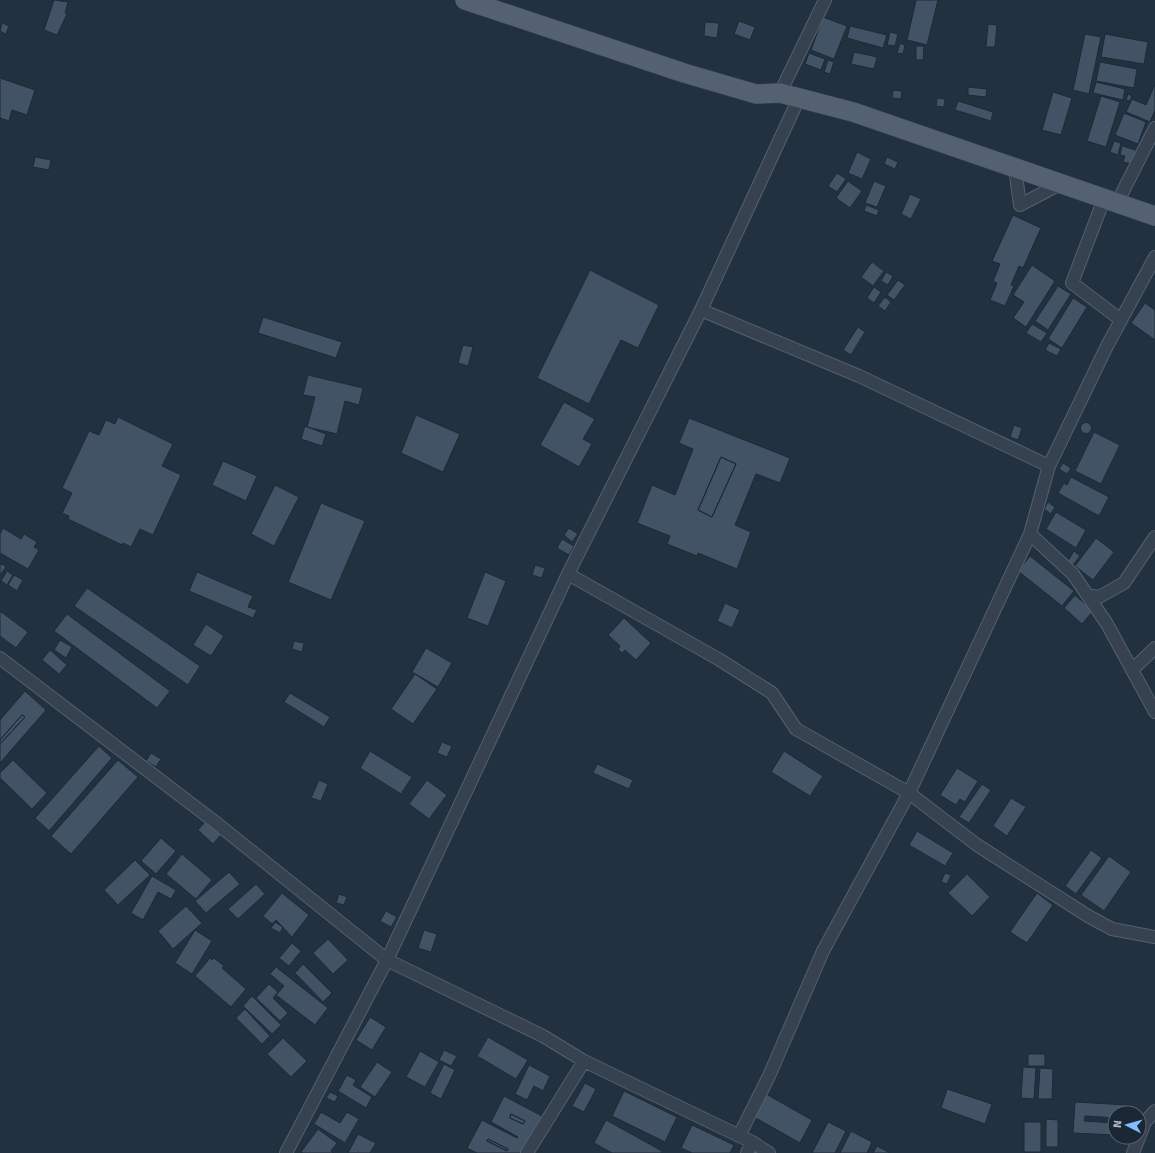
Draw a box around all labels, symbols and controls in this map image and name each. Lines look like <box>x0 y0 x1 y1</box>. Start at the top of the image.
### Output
north arrow <box>1107 1105 1147 1145</box>
text: N <box>1111 1120 1124 1128</box>

